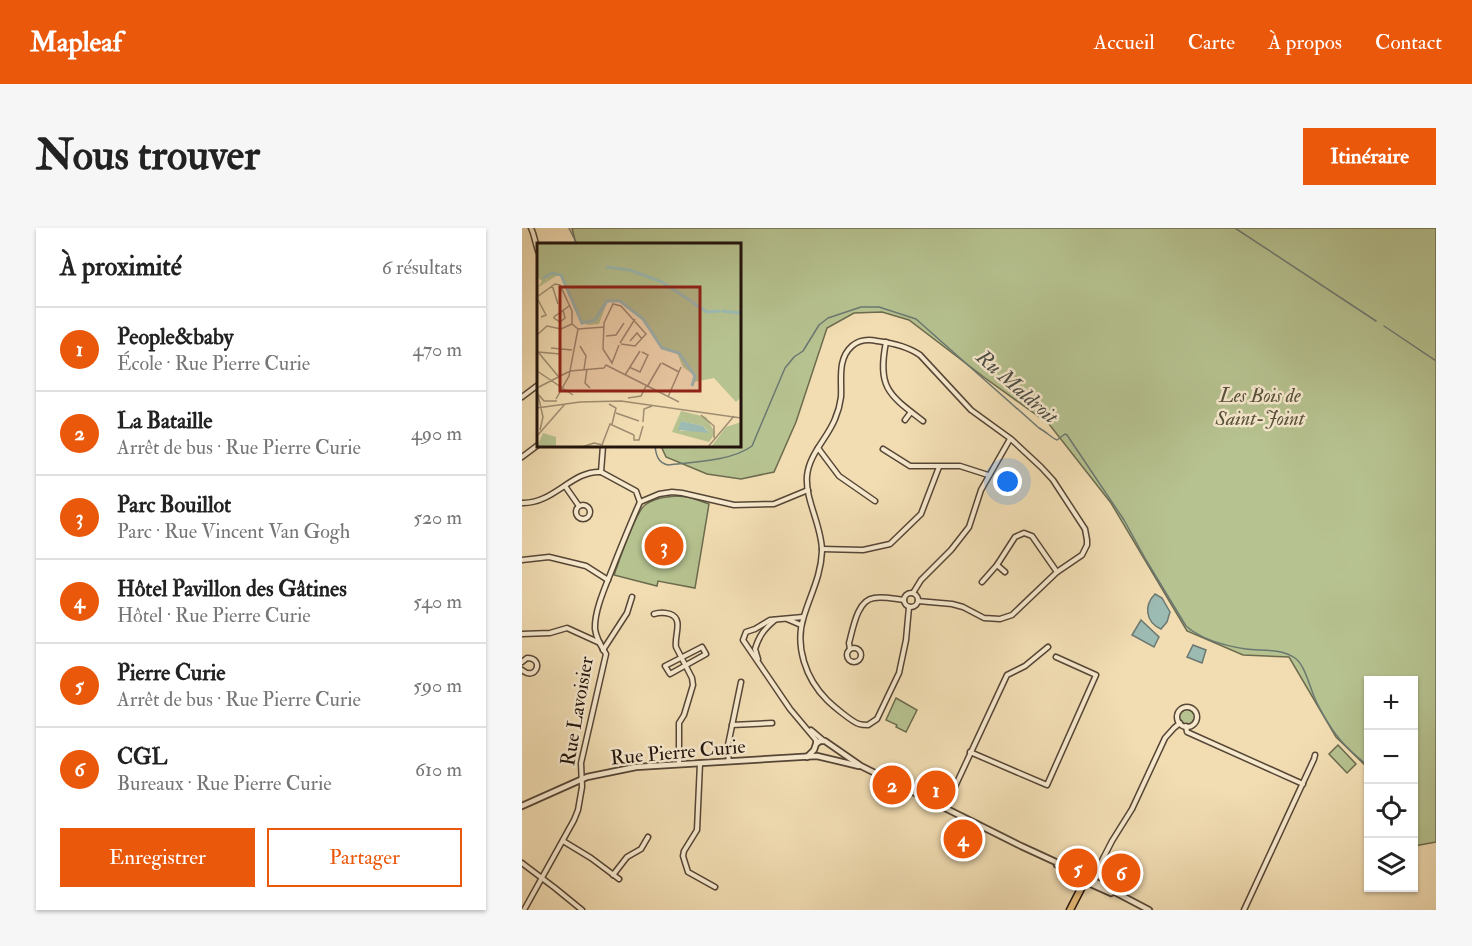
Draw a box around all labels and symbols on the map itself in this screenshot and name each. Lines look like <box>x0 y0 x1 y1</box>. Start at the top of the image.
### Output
inset map <box>537 243 741 447</box>
water label: Ru Maldroit <box>970 343 1064 431</box>
park label: Les Bois de Saint-Joint <box>1214 383 1306 431</box>
your location <box>993 467 1022 496</box>
pin: 3 <box>644 524 684 568</box>
street label: Rue Lavoisier <box>555 654 599 768</box>
street label: Rue Pierre Curie <box>609 734 747 770</box>
pin: 2 <box>872 762 911 808</box>
pin: 1 <box>916 768 956 812</box>
pin: 4 <box>944 816 982 862</box>
pin: 5 <box>1058 846 1098 890</box>
pin: 6 <box>1102 850 1140 896</box>

